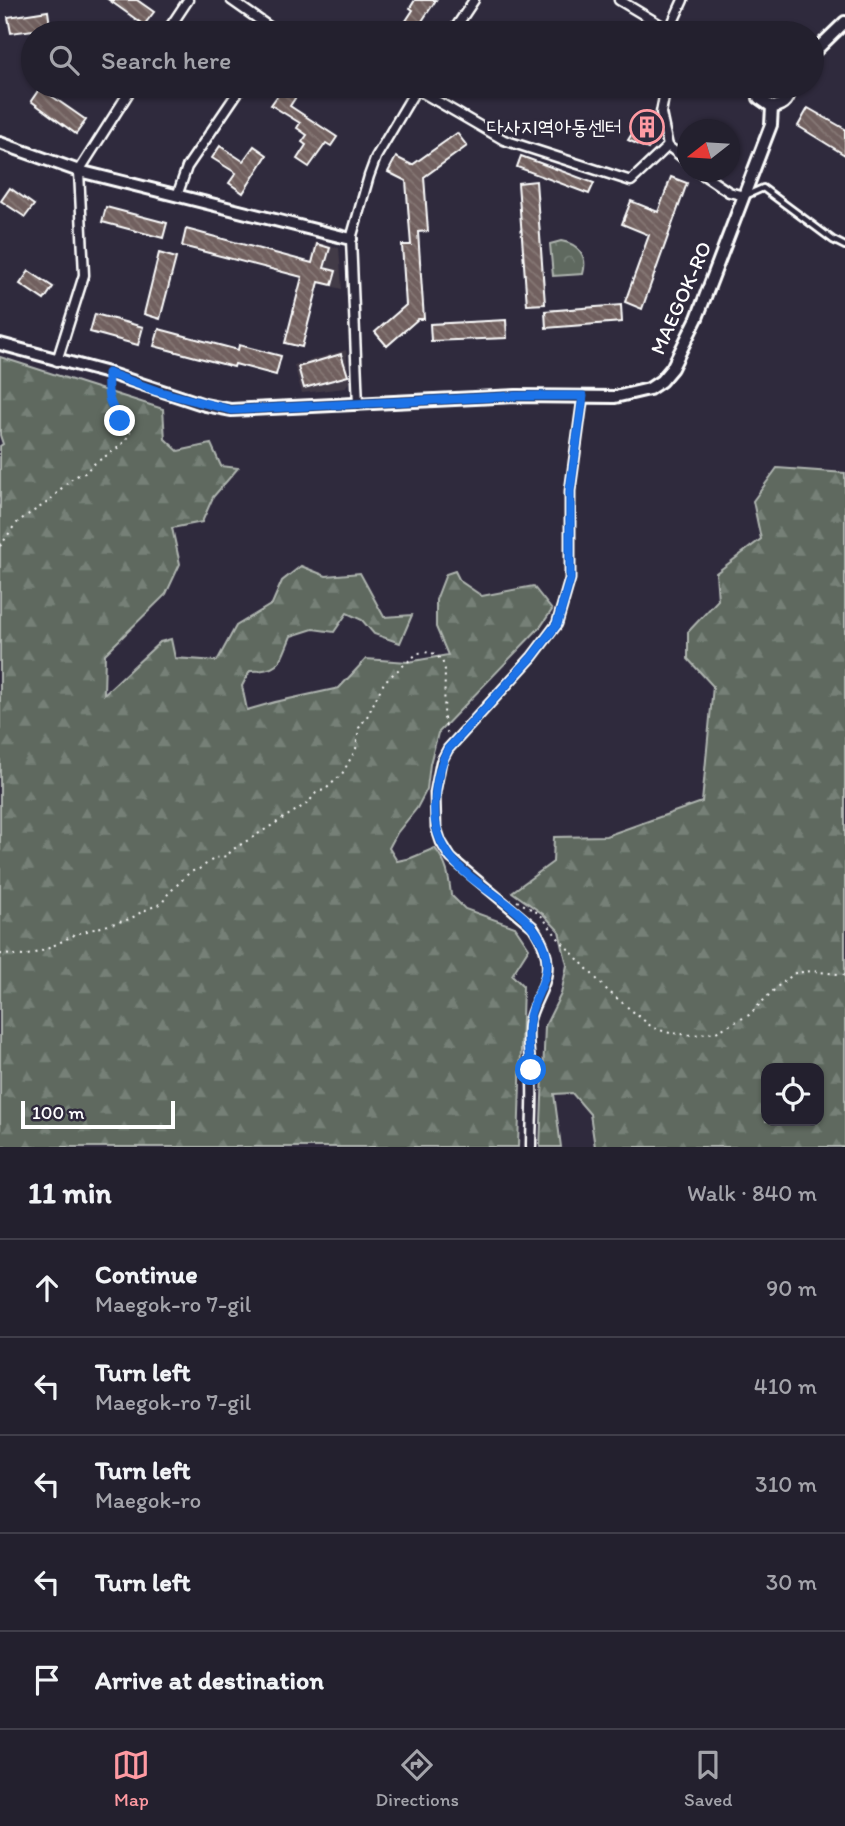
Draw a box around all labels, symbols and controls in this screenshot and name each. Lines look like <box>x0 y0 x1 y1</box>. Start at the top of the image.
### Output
search box <box>21 21 824 98</box>
icon: search <box>45 41 83 79</box>
text: Search here <box>101 44 231 76</box>
building icon: 다사지역아동센터 <box>628 108 666 146</box>
place label: 다사지역아동센터 <box>487 114 622 139</box>
north arrow <box>677 119 740 182</box>
street label: MAEGOK-RO <box>644 237 717 358</box>
route end <box>104 405 135 436</box>
route start <box>515 1054 546 1085</box>
map controls <box>761 1063 824 1126</box>
button: locate <box>761 1063 824 1126</box>
scale bar <box>21 1098 175 1130</box>
text: 100 m <box>32 1101 84 1124</box>
text: 11 min <box>28 1174 112 1211</box>
text: Walk · 840 m <box>687 1179 817 1207</box>
text: Continue <box>95 1258 198 1290</box>
icon: ahead <box>28 1269 66 1307</box>
text: 90 m <box>766 1274 817 1302</box>
text: Maegok-ro 7-gil <box>95 1290 251 1318</box>
text: Turn left <box>95 1356 191 1388</box>
icon: left <box>28 1367 66 1405</box>
text: 410 m <box>754 1372 817 1400</box>
text: Maegok-ro 7-gil <box>95 1388 251 1416</box>
text: Turn left <box>95 1454 191 1486</box>
icon: left <box>28 1465 66 1503</box>
text: 310 m <box>755 1470 817 1498</box>
text: Maegok-ro <box>95 1486 201 1514</box>
icon: left <box>28 1563 66 1601</box>
text: Turn left <box>95 1566 191 1598</box>
text: 30 m <box>766 1568 817 1596</box>
icon: arrive <box>28 1661 66 1699</box>
text: Arrive at destination <box>95 1664 324 1696</box>
tab: Map <box>112 1746 150 1811</box>
tab: Directions <box>375 1746 459 1811</box>
tab: Saved <box>684 1746 732 1811</box>

